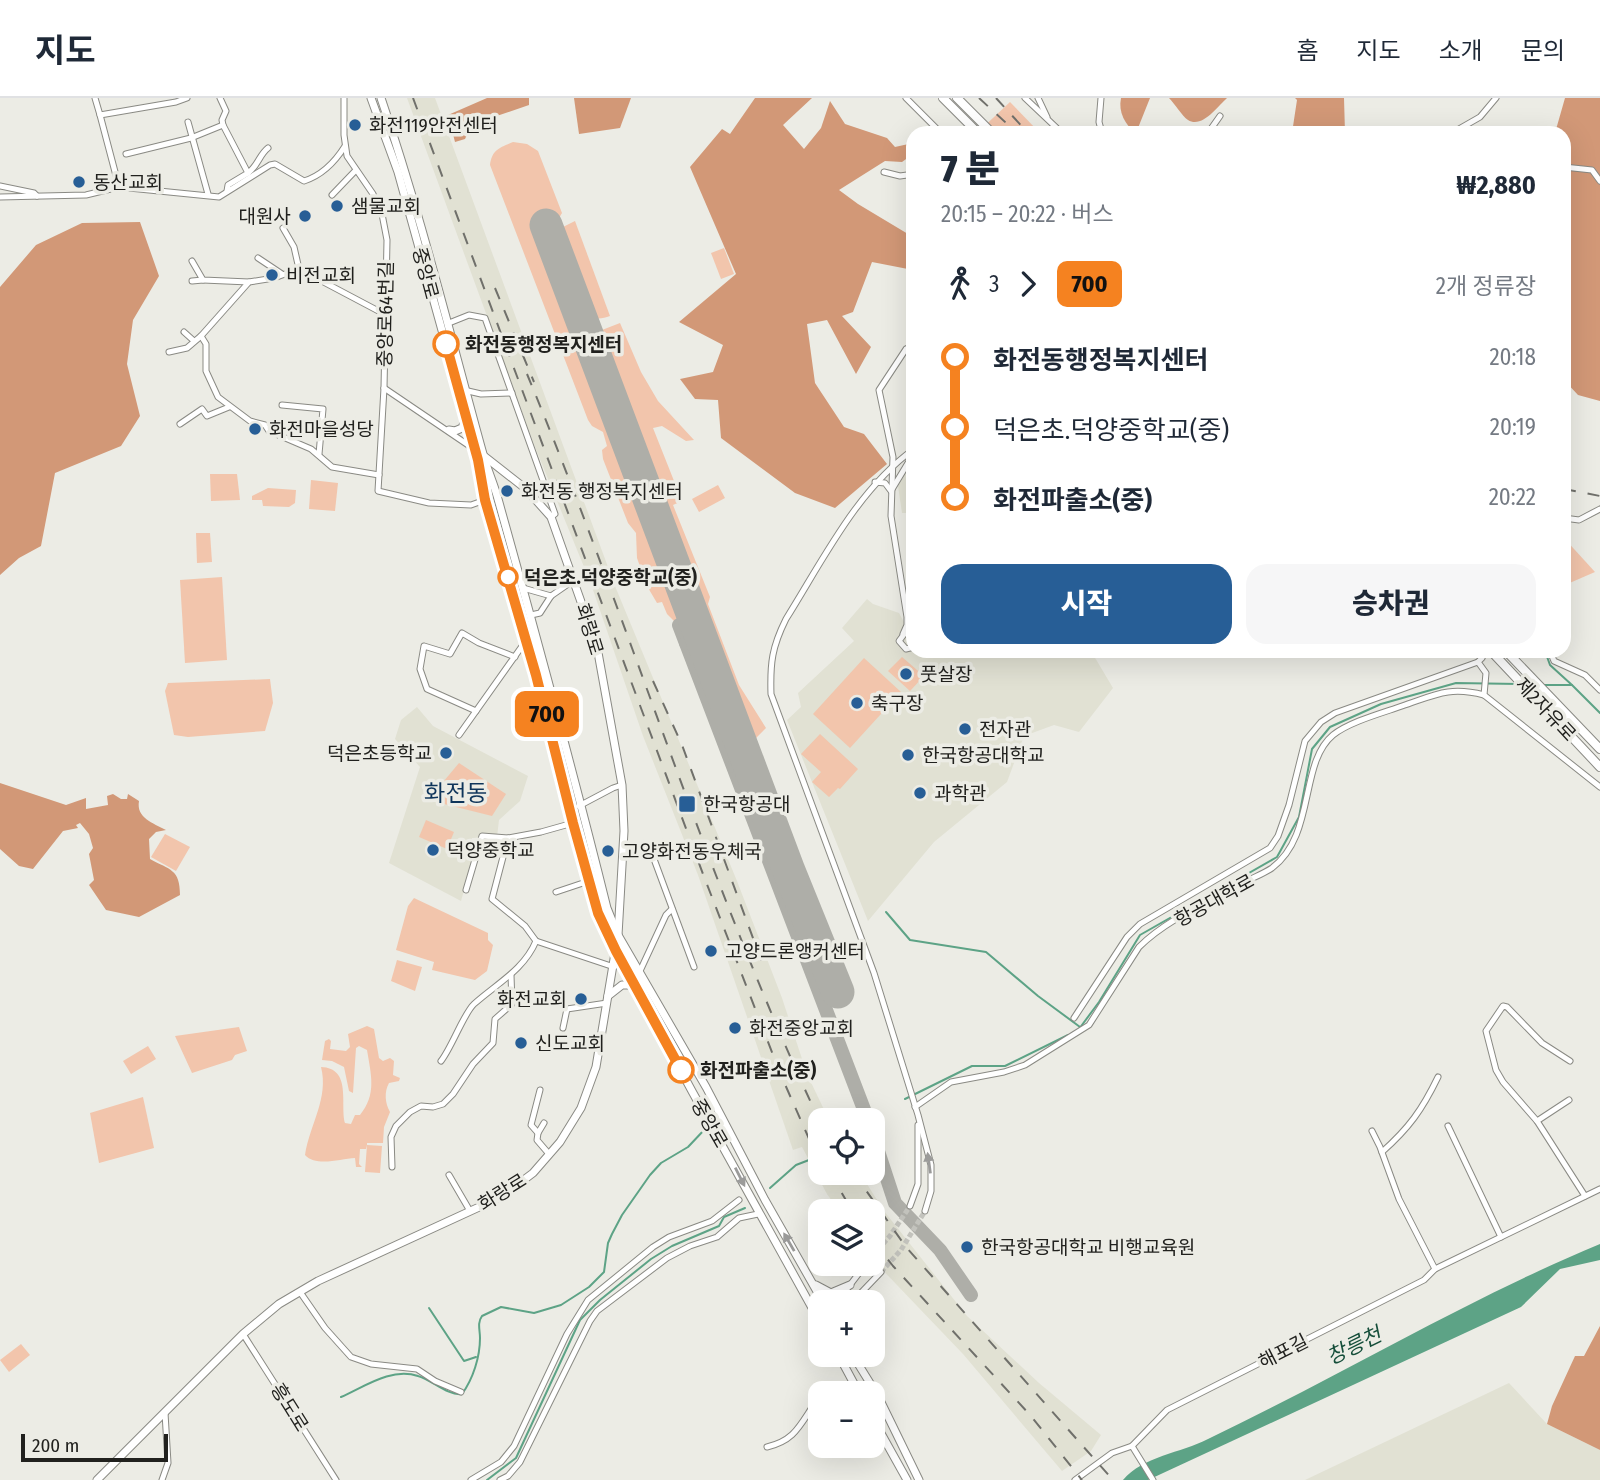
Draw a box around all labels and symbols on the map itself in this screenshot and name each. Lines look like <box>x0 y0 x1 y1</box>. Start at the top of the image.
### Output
place label: 화전119안전센터 <box>369 114 498 137</box>
marker: 화전119안전센터 <box>347 117 363 133</box>
place label: 동산교회 <box>93 171 163 194</box>
marker: 동산교회 <box>71 174 87 190</box>
place label: 샘물교회 <box>351 195 421 218</box>
marker: 샘물교회 <box>329 198 345 214</box>
place label: 대원사 <box>239 205 291 228</box>
marker: 대원사 <box>297 208 313 224</box>
street label: 중앙로 <box>408 245 443 301</box>
street label: 중앙로64번길 <box>373 261 398 367</box>
place label: 비전교회 <box>286 264 356 287</box>
marker: 비전교회 <box>264 267 280 283</box>
marker: 화전동행정복지센터 <box>433 331 459 357</box>
place label: 화전동행정복지센터 <box>465 333 622 356</box>
place label: 화전마을성당 <box>269 418 374 441</box>
marker: 화전마을성당 <box>247 421 263 437</box>
place label: 화전동 행정복지센터 <box>521 480 683 503</box>
marker: 화전동 행정복지센터 <box>499 483 515 499</box>
place label: 덕은초.덕양중학교(중) <box>524 566 697 589</box>
marker: 덕은초.덕양중학교(중) <box>498 567 518 587</box>
street label: 화랑로 <box>571 601 608 658</box>
place label: 풋살장 <box>920 663 972 686</box>
marker: 풋살장 <box>898 666 914 682</box>
street label: 제2자유로 <box>1511 673 1581 746</box>
line badge: 700 <box>507 691 587 737</box>
place label: 축구장 <box>871 692 923 715</box>
marker: 축구장 <box>849 695 865 711</box>
place label: 전자관 <box>979 718 1031 741</box>
marker: 전자관 <box>957 721 973 737</box>
place label: 덕은초등학교 <box>327 742 432 765</box>
place label: 한국항공대학교 <box>922 744 1044 767</box>
marker: 덕은초등학교 <box>438 745 454 761</box>
marker: 한국항공대학교 <box>900 747 916 763</box>
district label: 화전동 <box>424 779 488 807</box>
place label: 과학관 <box>934 782 986 805</box>
marker: 과학관 <box>912 785 928 801</box>
place label: 한국항공대 <box>703 793 790 816</box>
marker: 한국항공대 <box>677 794 697 814</box>
place label: 덕양중학교 <box>447 839 534 862</box>
place label: 고양화전동우체국 <box>622 840 762 863</box>
marker: 덕양중학교 <box>425 842 441 858</box>
marker: 고양화전동우체국 <box>600 843 616 859</box>
street label: 항공대학로 <box>1170 869 1258 932</box>
place label: 고양드론앵커센터 <box>725 940 865 963</box>
marker: 고양드론앵커센터 <box>703 943 719 959</box>
place label: 화전교회 <box>497 988 567 1011</box>
marker: 화전교회 <box>573 991 589 1007</box>
place label: 화전중앙교회 <box>749 1017 854 1040</box>
marker: 화전중앙교회 <box>727 1020 743 1036</box>
place label: 신도교회 <box>535 1032 605 1055</box>
marker: 신도교회 <box>513 1035 529 1051</box>
marker: 화전파출소(중) <box>668 1057 694 1083</box>
place label: 화전파출소(중) <box>700 1059 817 1082</box>
street label: 중앙로 <box>686 1095 733 1152</box>
one-way arrow <box>924 1152 935 1174</box>
one-way arrow <box>734 1167 745 1187</box>
street label: 화랑로 <box>474 1169 531 1216</box>
one-way arrow <box>783 1233 795 1252</box>
place label: 한국항공대학교 비행교육원 <box>981 1236 1195 1259</box>
marker: 한국항공대학교 비행교육원 <box>959 1239 975 1255</box>
water label: 창릉천 <box>1322 1320 1388 1370</box>
street label: 해포길 <box>1255 1329 1312 1374</box>
street label: 흥도로 <box>266 1379 313 1436</box>
scale bar <box>21 1431 168 1463</box>

